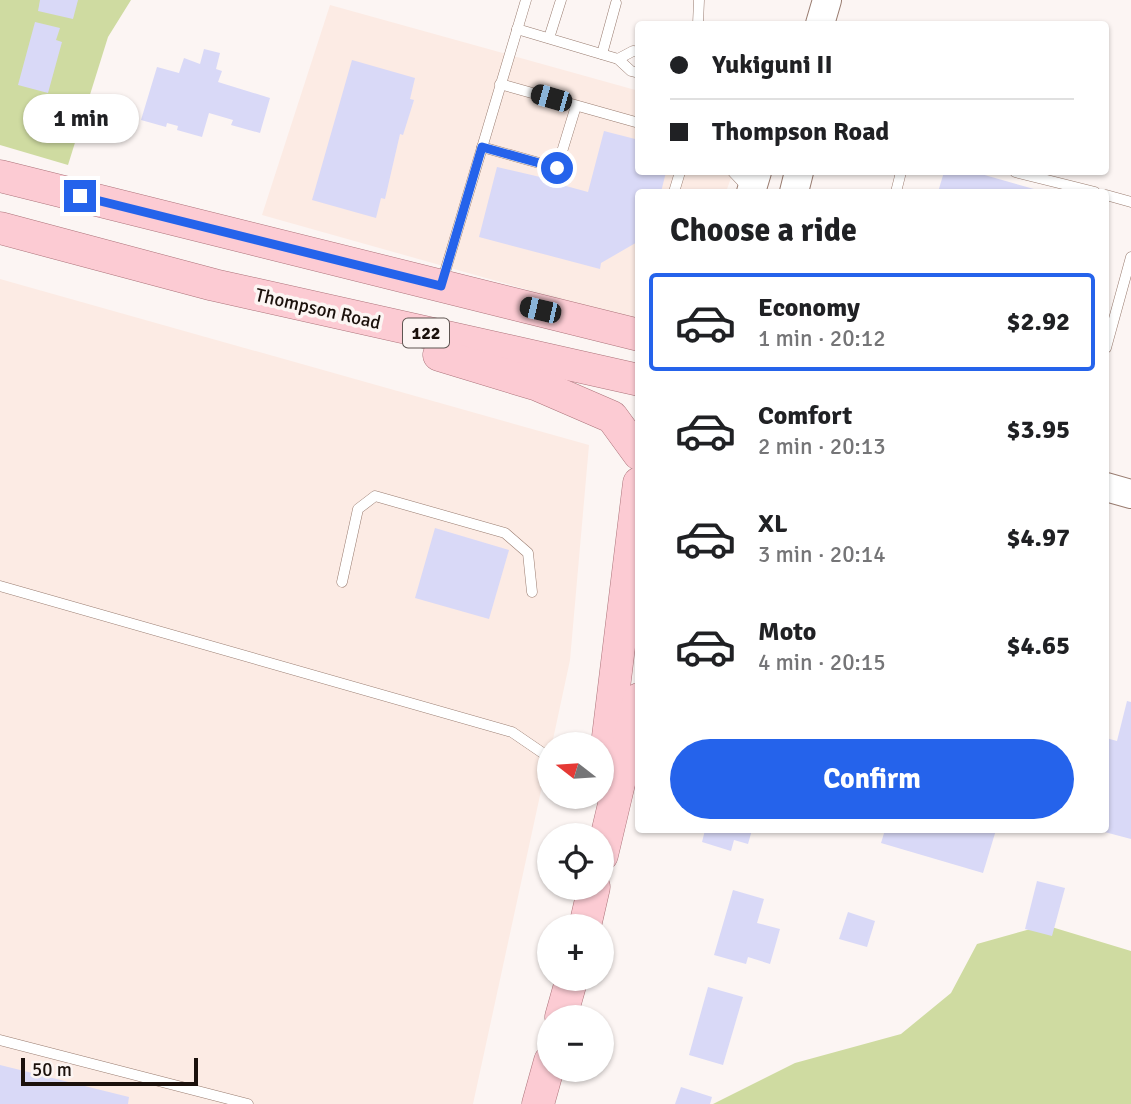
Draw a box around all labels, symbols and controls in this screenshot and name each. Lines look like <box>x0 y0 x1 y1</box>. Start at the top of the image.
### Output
text: Yukiguni II <box>712 49 833 81</box>
car <box>528 82 575 114</box>
callout: 1 min <box>22 94 138 144</box>
text: 1 min <box>53 104 109 133</box>
text: Thompson Road <box>712 116 889 148</box>
route start <box>541 152 573 184</box>
route end <box>64 180 96 212</box>
text: Choose a ride <box>670 211 857 250</box>
street label: Thompson Road <box>253 283 383 335</box>
icon: car <box>674 291 737 354</box>
text: Economy <box>758 292 860 324</box>
car <box>518 295 563 325</box>
text: $2.92 <box>1006 306 1070 338</box>
road number: 122 <box>403 318 449 348</box>
text: 1 min · 20:12 <box>758 324 886 353</box>
icon: car <box>674 399 737 462</box>
text: Comfort <box>758 400 852 432</box>
text: $3.95 <box>1006 414 1070 446</box>
text: 2 min · 20:13 <box>758 432 886 461</box>
icon: car <box>674 507 737 570</box>
text: XL <box>758 508 788 540</box>
text: $4.97 <box>1006 522 1070 554</box>
text: 3 min · 20:14 <box>758 540 886 569</box>
icon: car <box>674 615 737 678</box>
text: Moto <box>758 616 816 648</box>
text: $4.65 <box>1006 630 1070 662</box>
text: 4 min · 20:15 <box>758 648 886 677</box>
north arrow <box>537 732 614 808</box>
map controls <box>537 732 614 1082</box>
button: Confirm <box>670 739 1074 819</box>
button: locate <box>537 823 614 900</box>
button: + <box>537 914 614 991</box>
button: − <box>537 1005 614 1082</box>
scale bar <box>21 1055 198 1087</box>
text: 50 m <box>32 1058 72 1082</box>

